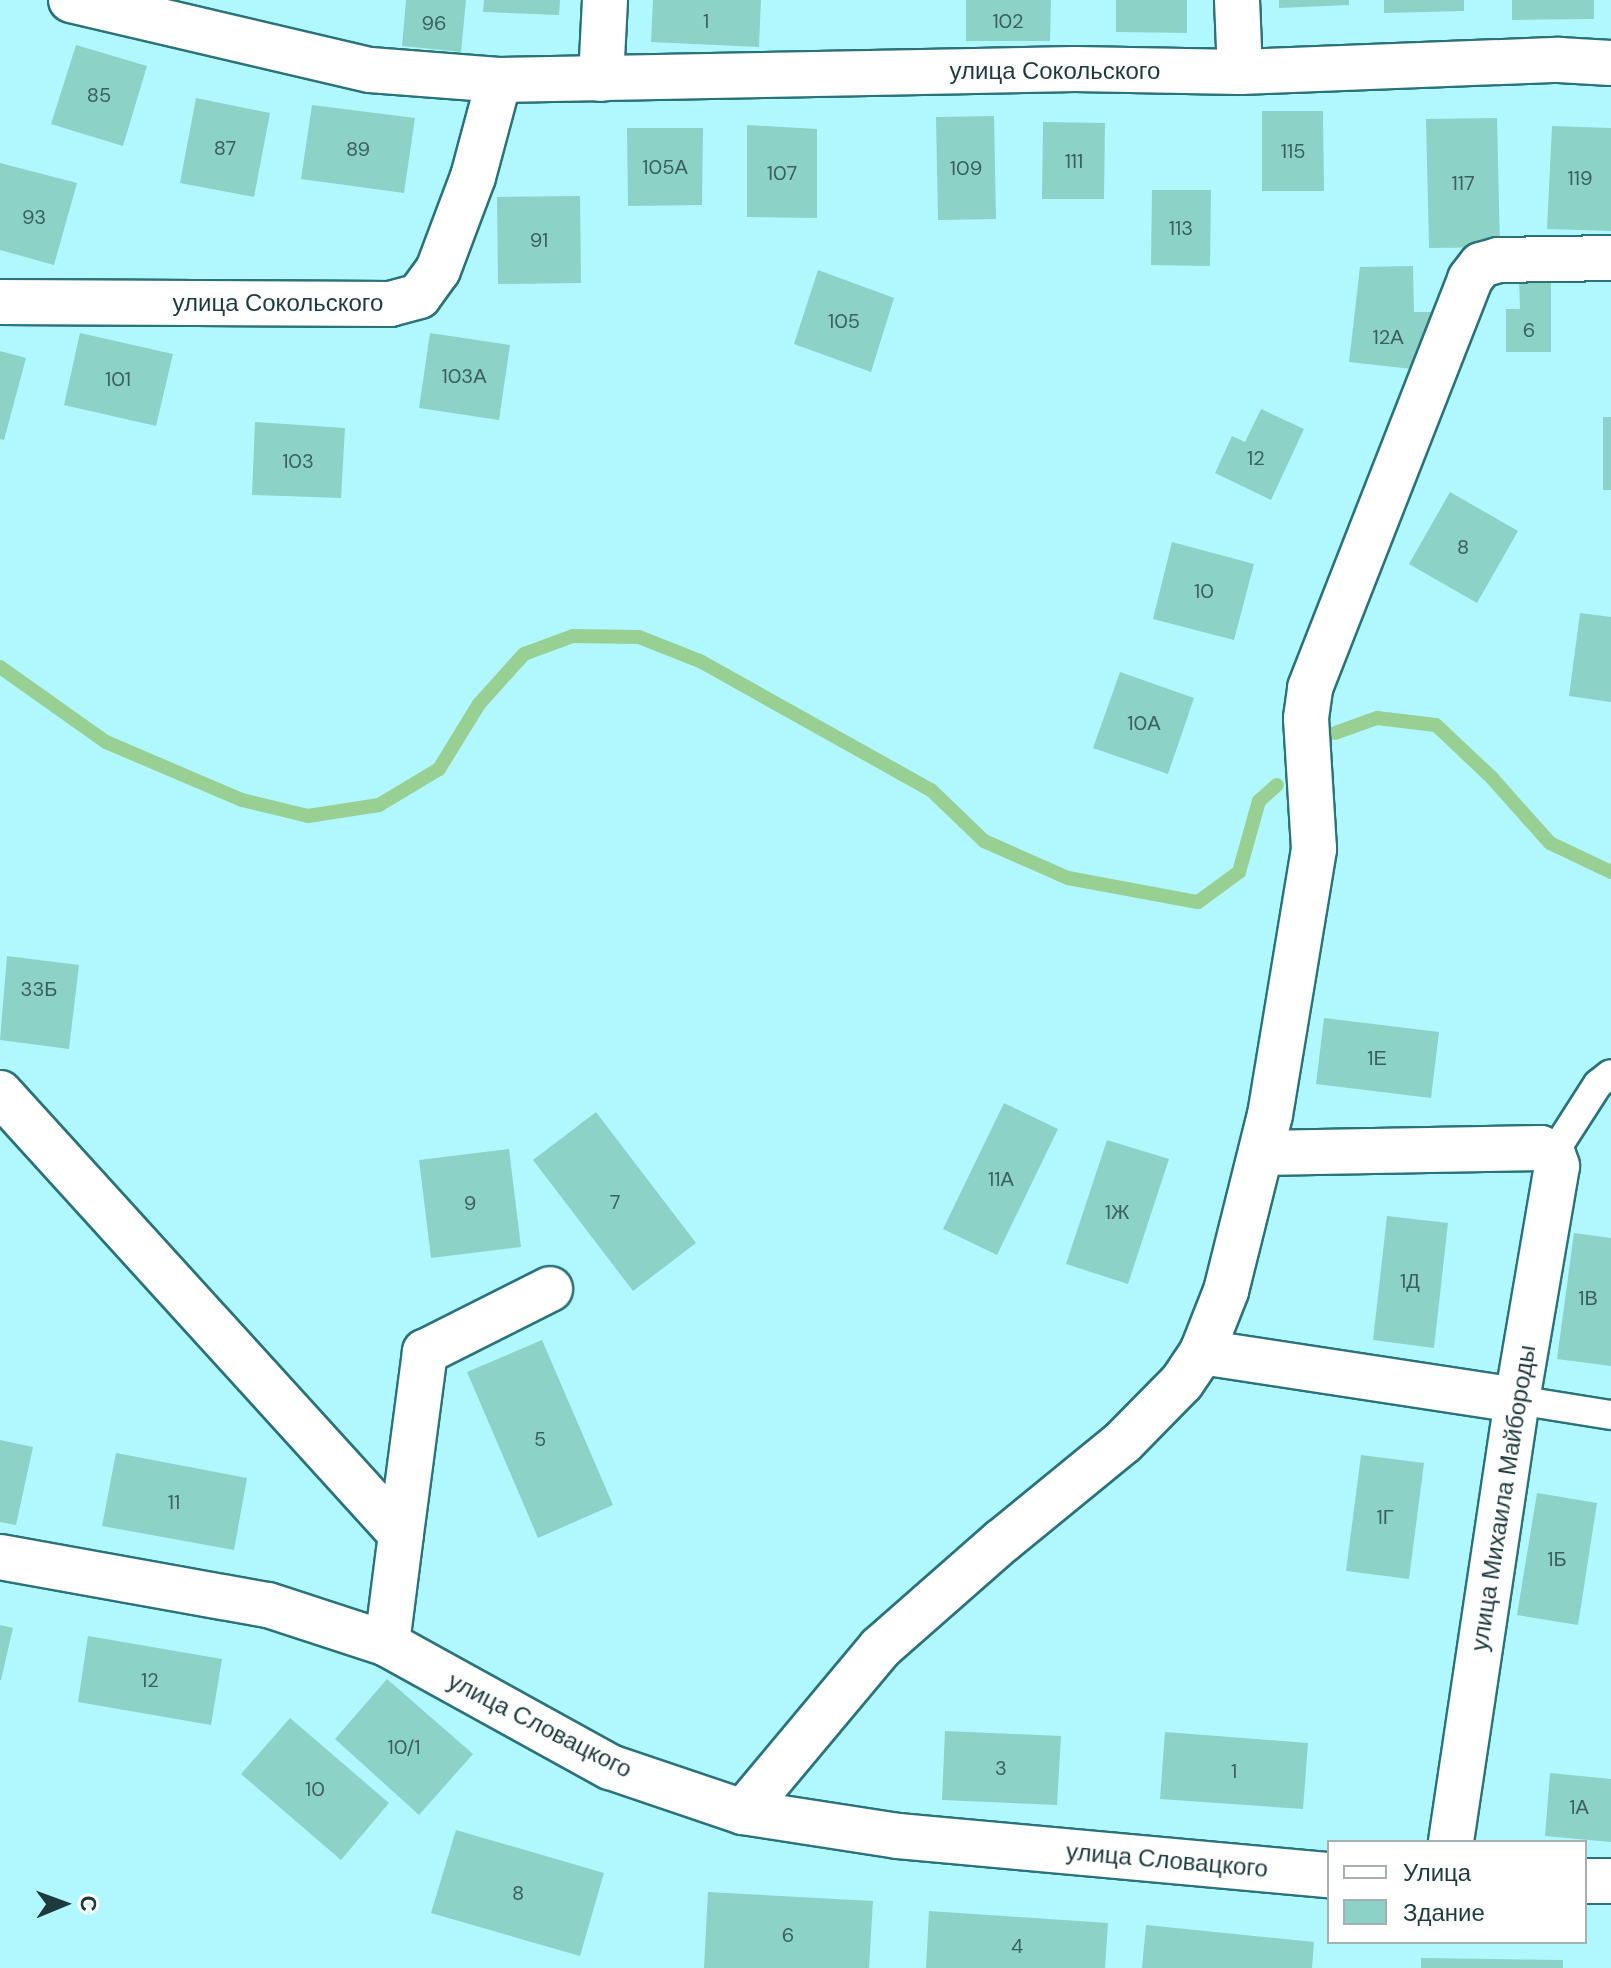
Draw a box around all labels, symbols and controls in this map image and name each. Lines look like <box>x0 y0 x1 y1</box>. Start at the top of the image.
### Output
house number: 1 <box>703 9 709 33</box>
house number: 102 <box>992 9 1024 33</box>
house number: 96 <box>421 11 447 35</box>
street label: улица Сокольского <box>950 57 1160 85</box>
house number: 85 <box>87 83 111 107</box>
house number: 87 <box>214 136 236 160</box>
house number: 89 <box>346 137 370 161</box>
house number: 115 <box>1281 139 1305 163</box>
house number: 111 <box>1065 149 1083 173</box>
house number: 105А <box>642 155 688 179</box>
house number: 109 <box>950 156 982 180</box>
house number: 107 <box>767 161 797 185</box>
house number: 119 <box>1567 166 1593 190</box>
house number: 117 <box>1451 171 1475 195</box>
house number: 93 <box>22 205 46 229</box>
house number: 113 <box>1169 216 1193 240</box>
house number: 91 <box>530 228 548 252</box>
street label: улица Сокольского <box>173 289 383 317</box>
house number: 105 <box>828 309 860 333</box>
house number: 6 <box>1523 318 1535 342</box>
house number: 12А <box>1372 325 1404 349</box>
house number: 103А <box>441 364 487 388</box>
house number: 101 <box>105 367 131 391</box>
house number: 12 <box>1247 446 1265 470</box>
house number: 103 <box>282 449 314 473</box>
house number: 8 <box>1457 535 1469 559</box>
house number: 10 <box>1194 579 1214 603</box>
house number: 10А <box>1127 711 1161 735</box>
house number: 33Б <box>21 977 57 1001</box>
house number: 1Е <box>1367 1046 1387 1070</box>
house number: 11А <box>988 1167 1014 1191</box>
house number: 7 <box>610 1190 620 1214</box>
house number: 9 <box>464 1191 476 1215</box>
house number: 1Ж <box>1105 1200 1129 1224</box>
house number: 1Д <box>1400 1269 1420 1293</box>
house number: 1В <box>1578 1286 1598 1310</box>
street label: улица Михаила Майбороды <box>1465 1343 1541 1653</box>
house number: 5 <box>534 1427 546 1451</box>
house number: 11 <box>168 1490 180 1514</box>
house number: 1Г <box>1376 1505 1394 1529</box>
house number: 1Б <box>1547 1547 1567 1571</box>
street label: улица Словацкого <box>443 1666 637 1784</box>
house number: 12 <box>141 1668 159 1692</box>
house number: 10/1 <box>387 1735 421 1759</box>
house number: 3 <box>995 1756 1007 1780</box>
house number: 1 <box>1231 1759 1237 1783</box>
house number: 10 <box>305 1777 325 1801</box>
house number: 1А <box>1569 1795 1589 1819</box>
street label: улица Словацкого <box>1065 1837 1269 1883</box>
legend <box>1327 1840 1587 1944</box>
text: Улица <box>1403 1857 1471 1888</box>
north arrow <box>24 1864 104 1944</box>
house number: 8 <box>512 1881 524 1905</box>
text: С <box>74 1895 103 1912</box>
text: Здание <box>1403 1897 1485 1928</box>
house number: 6 <box>782 1923 794 1947</box>
house number: 4 <box>1011 1934 1023 1958</box>

